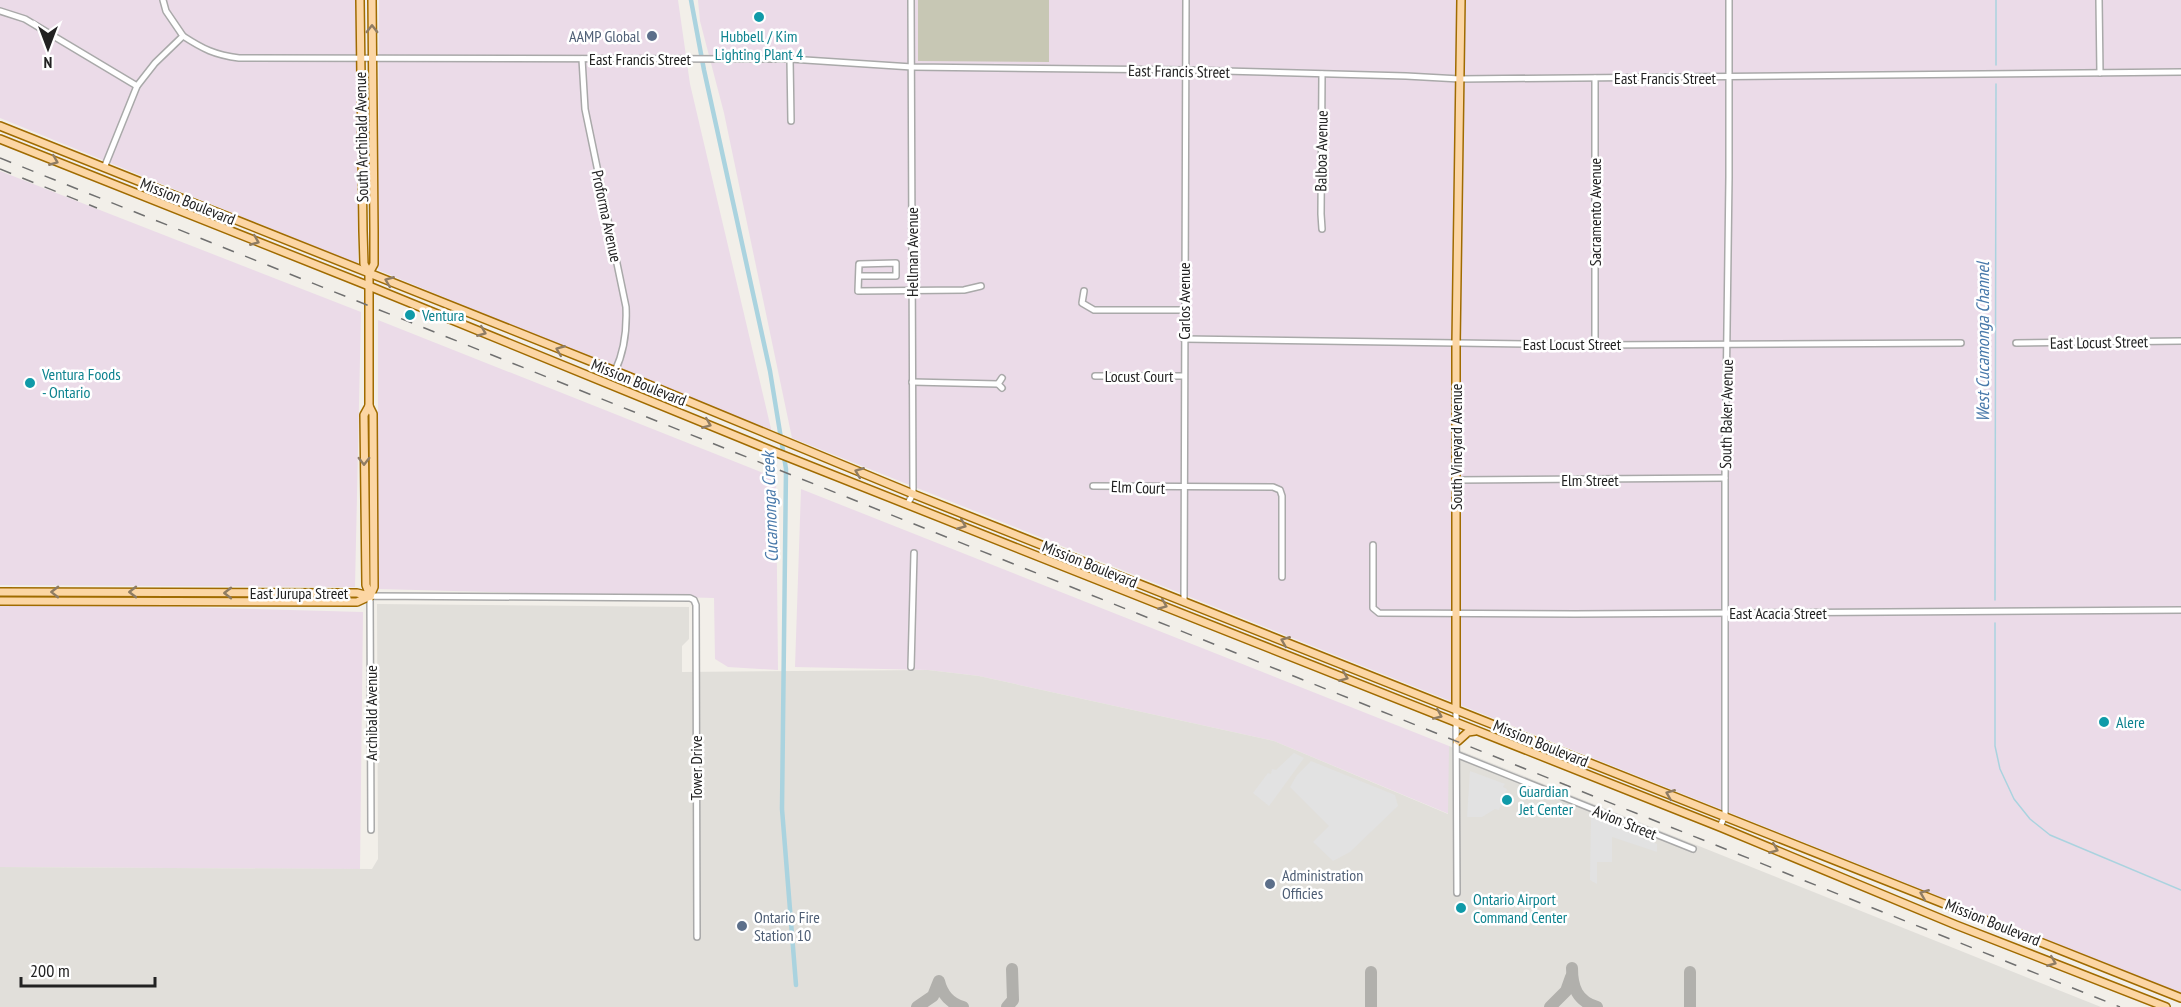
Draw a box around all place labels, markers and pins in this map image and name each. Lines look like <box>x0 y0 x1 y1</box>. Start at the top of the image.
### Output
marker: Hubbell / Kim Lighting Plant 4 <box>752 10 766 24</box>
place label: AAMP Global <box>569 26 640 46</box>
place label: Hubbell / Kim Lighting Plant 4 <box>715 26 803 64</box>
marker: AAMP Global <box>645 29 659 43</box>
place label: Ventura <box>421 305 464 325</box>
marker: Ventura <box>403 308 417 322</box>
place label: Ventura Foods - Ontario <box>41 364 121 402</box>
marker: Ventura Foods - Ontario <box>23 376 37 390</box>
place label: Alere <box>2116 712 2145 732</box>
marker: Alere <box>2097 715 2111 729</box>
place label: Guardian Jet Center <box>1518 781 1574 819</box>
marker: Guardian Jet Center <box>1500 793 1514 807</box>
place label: Administration Officies <box>1282 865 1363 903</box>
marker: Administration Officies <box>1263 877 1277 891</box>
place label: Ontario Airport Command Center <box>1473 889 1568 927</box>
marker: Ontario Airport Command Center <box>1454 901 1468 915</box>
place label: Ontario Fire Station 10 <box>754 907 820 945</box>
marker: Ontario Fire Station 10 <box>735 919 749 933</box>

